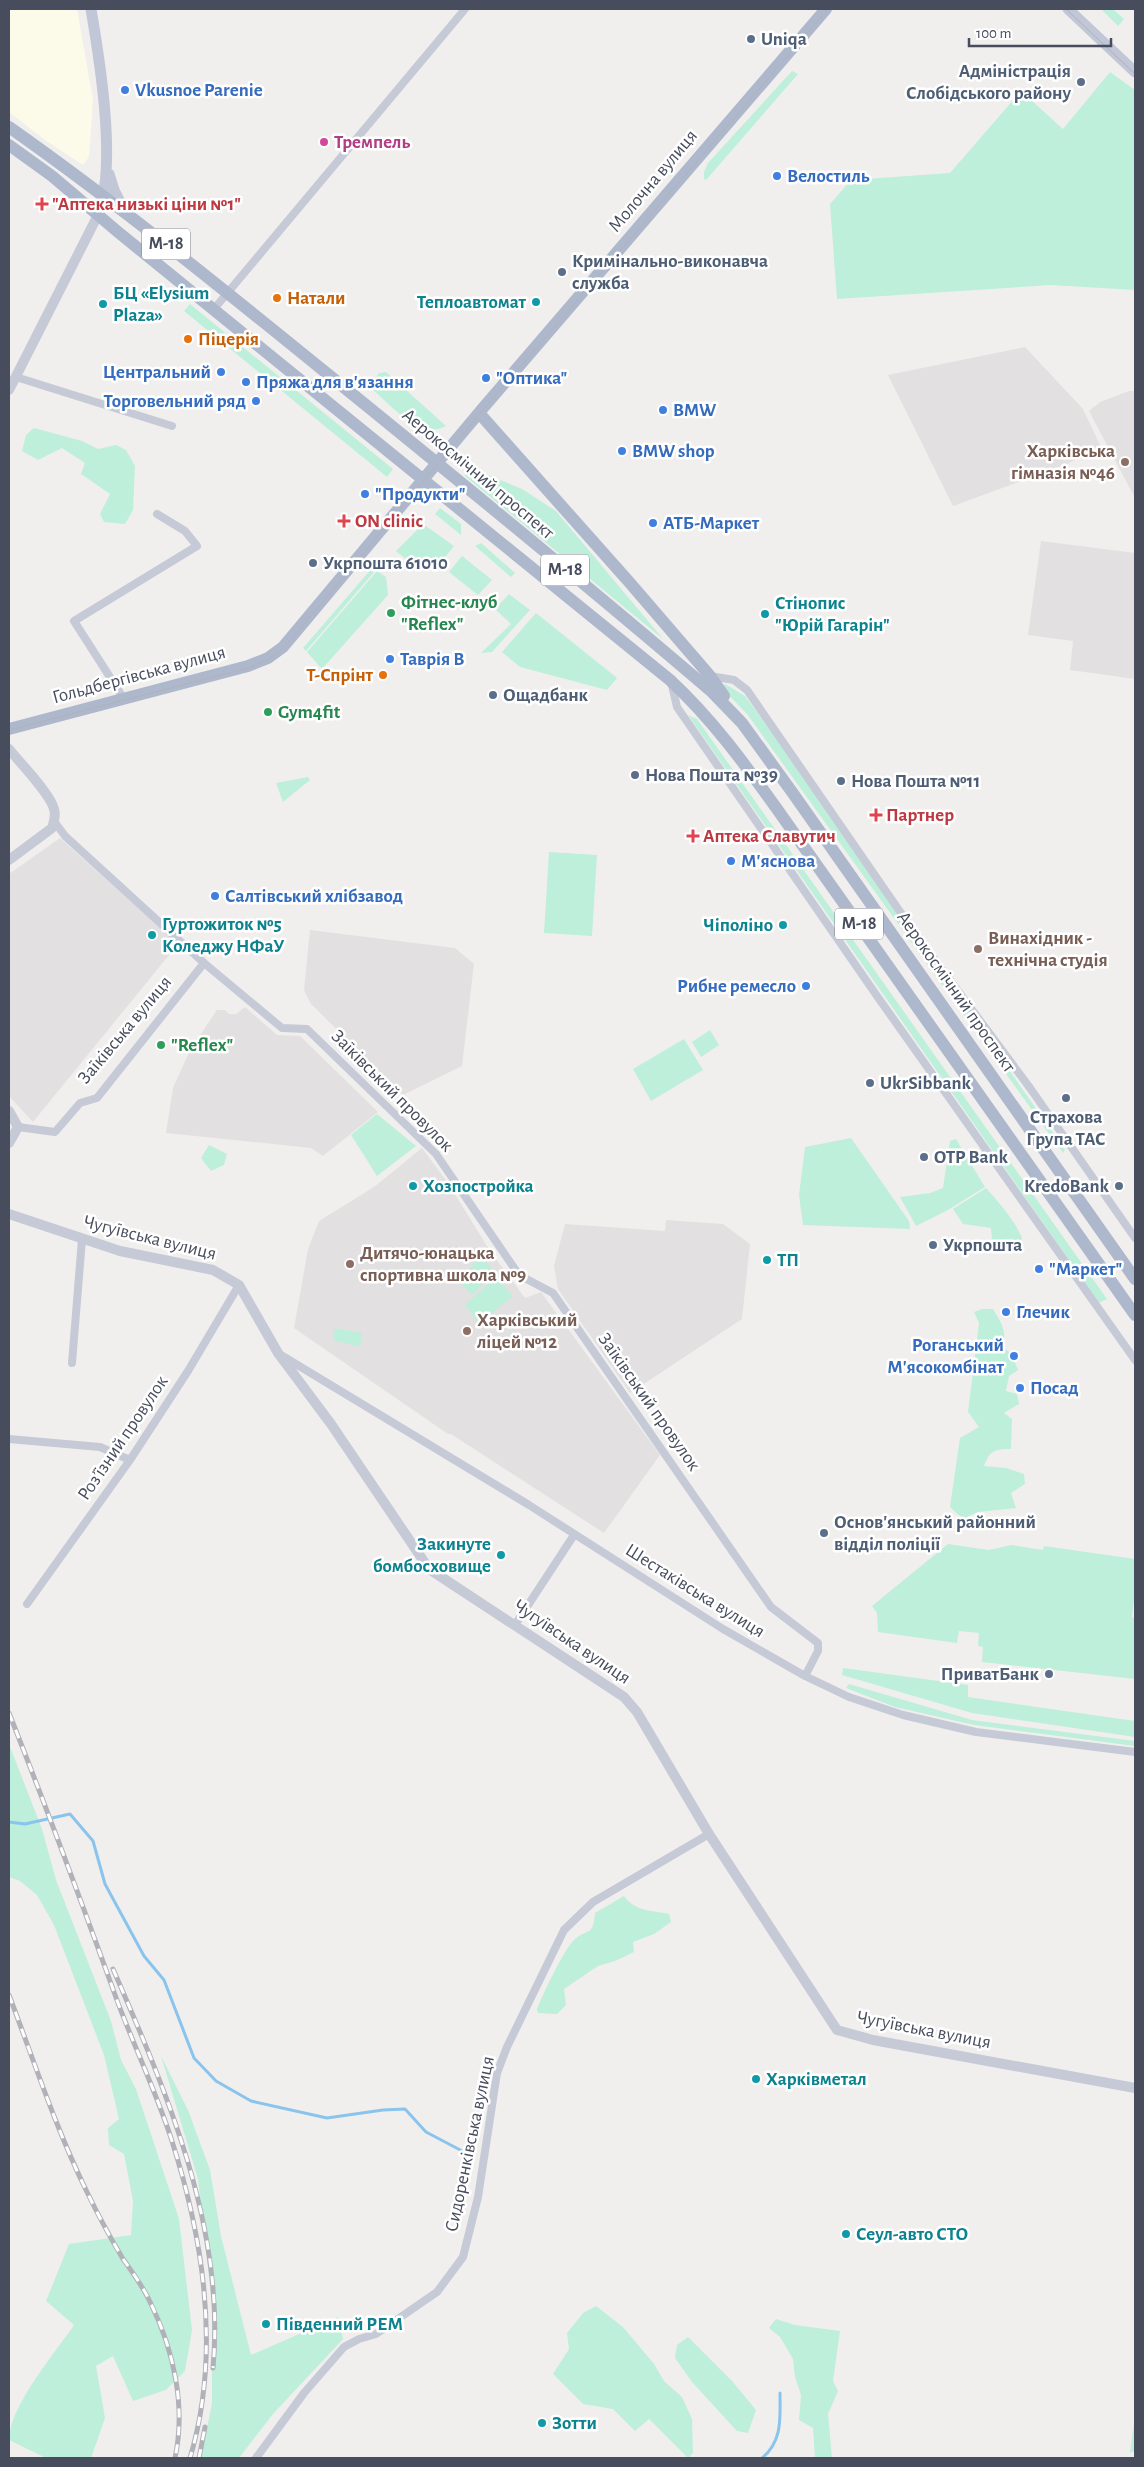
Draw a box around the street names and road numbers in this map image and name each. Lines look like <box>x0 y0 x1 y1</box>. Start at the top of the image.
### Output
street label: Молочна вулиця <box>605 126 701 236</box>
road number: М-18 <box>142 228 190 260</box>
street label: Аерокосмічний проспект <box>399 405 558 543</box>
road number: М-18 <box>541 554 589 586</box>
street label: Гольдбергівська вулиця <box>50 643 228 707</box>
street label: Аерокосмічний проспект <box>893 908 1019 1076</box>
road number: М-18 <box>835 909 883 940</box>
street label: Заїківська вулиця <box>75 973 175 1087</box>
street label: Заїківський провулок <box>327 1026 457 1156</box>
street label: Чугуївська вулиця <box>82 1212 218 1264</box>
street label: Заїківський провулок <box>594 1330 704 1475</box>
street label: Роз’їзний провулок <box>74 1372 172 1504</box>
street label: Шестаківська вулиця <box>622 1540 768 1642</box>
street label: Чугуївська вулиця <box>510 1596 634 1688</box>
street label: Чугуївська вулиця <box>855 2008 993 2052</box>
street label: Сидоренківська вулиця <box>442 2054 498 2234</box>

